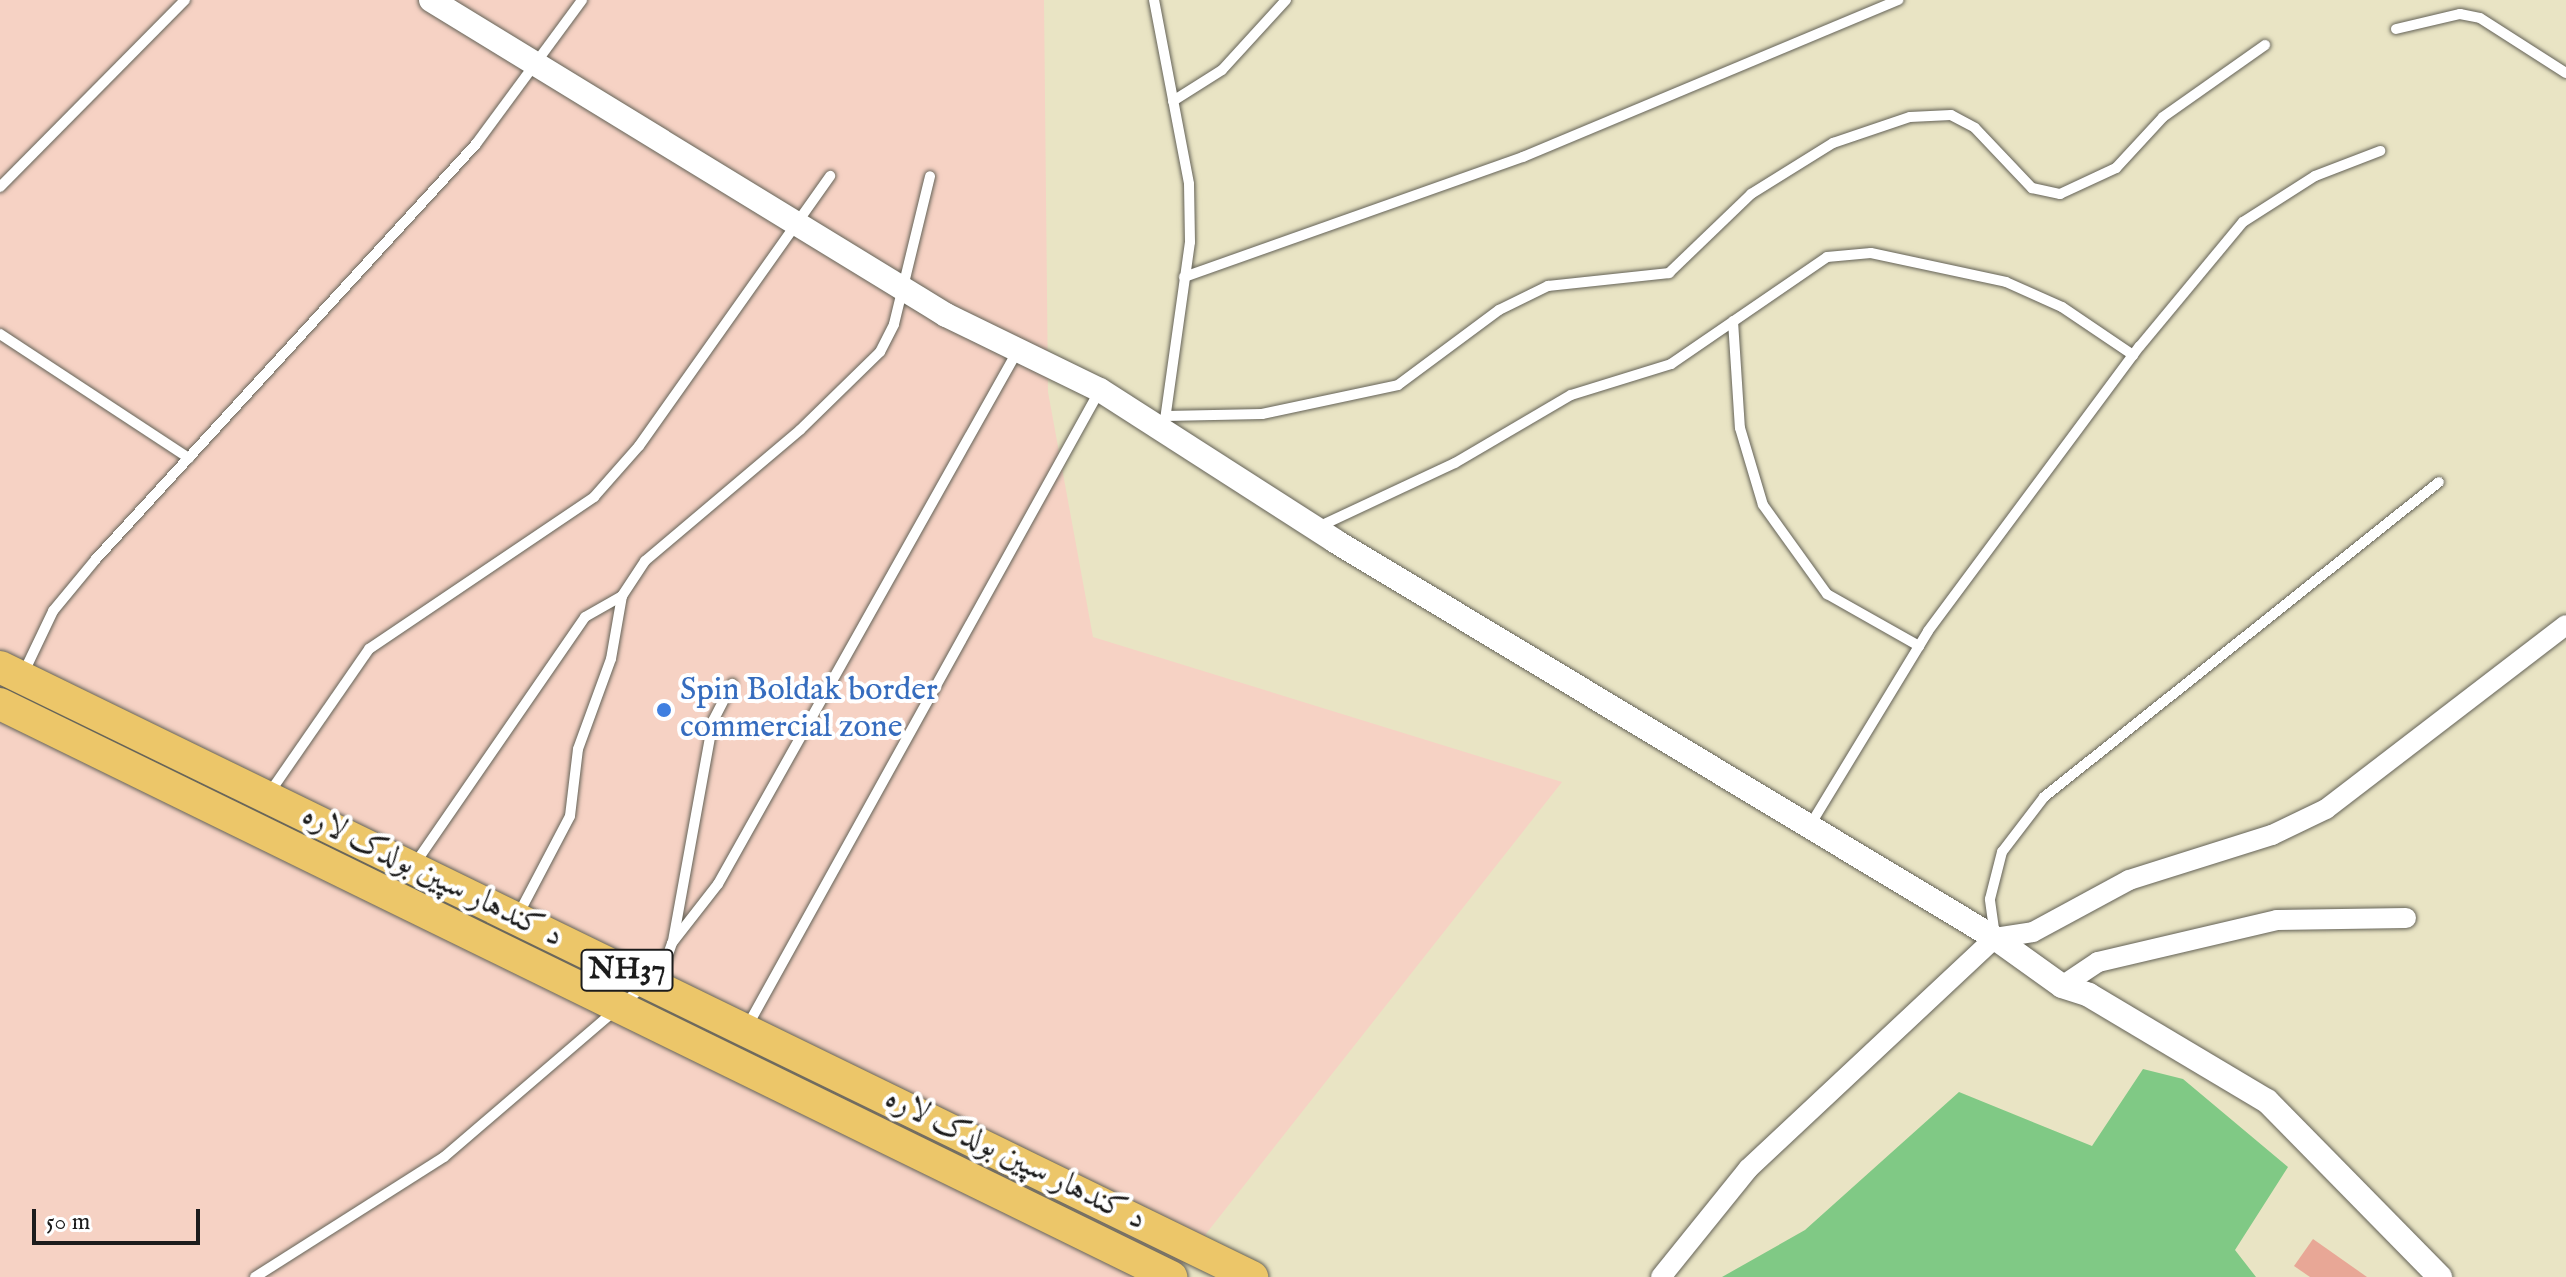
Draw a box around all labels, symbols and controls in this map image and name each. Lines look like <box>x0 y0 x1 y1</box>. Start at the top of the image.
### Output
place label: Spin Boldak border commercial zone <box>680 673 938 748</box>
marker: Spin Boldak border commercial zone <box>655 701 673 719</box>
street label: د کندهار سپین بولدک لاره <box>295 797 569 957</box>
road number: NH37 <box>579 944 675 996</box>
street label: د کندهار سپین بولدک لاره <box>878 1080 1152 1240</box>
scale bar <box>36 1193 204 1243</box>
text: 50 m <box>46 1207 90 1238</box>

